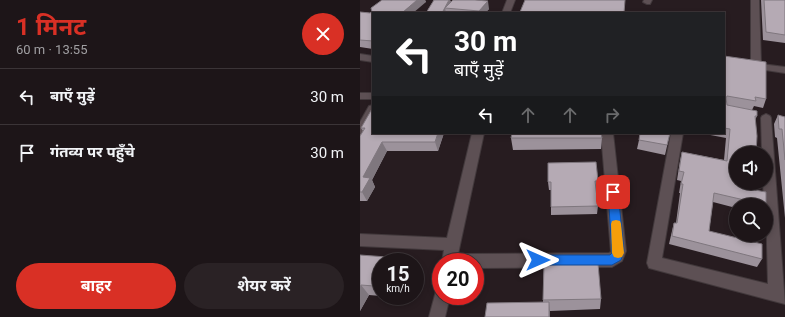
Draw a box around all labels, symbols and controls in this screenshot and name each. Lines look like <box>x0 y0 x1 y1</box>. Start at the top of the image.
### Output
text: 1 मिनट <box>16 13 86 41</box>
button: close <box>302 13 344 55</box>
text: 30 m <box>454 25 517 58</box>
icon: left <box>388 28 440 80</box>
text: 60 m · 13:55 <box>16 42 87 57</box>
text: बाएँ मुड़ें <box>454 59 504 80</box>
icon: left <box>16 86 38 108</box>
text: बाएँ मुड़ें <box>50 87 95 105</box>
text: 30 m <box>310 88 344 106</box>
icon: left <box>475 104 497 126</box>
icon: ahead <box>517 104 539 126</box>
icon: ahead <box>559 104 581 126</box>
icon: right <box>601 104 623 126</box>
icon: arrive <box>16 142 38 164</box>
text: गंतव्य पर पहुँचे <box>50 143 135 161</box>
text: 30 m <box>310 144 344 162</box>
map controls <box>729 146 773 242</box>
button: sound <box>729 146 773 190</box>
pin <box>596 175 630 209</box>
icon: arrive <box>602 181 624 203</box>
button: search <box>729 198 773 242</box>
position arrow <box>517 239 559 281</box>
speed limit sign: 20 <box>432 253 484 305</box>
text: 15 <box>387 262 409 286</box>
button: बाहर <box>16 263 176 309</box>
button: शेयर करें <box>184 263 344 309</box>
text: km/h <box>386 283 410 294</box>

